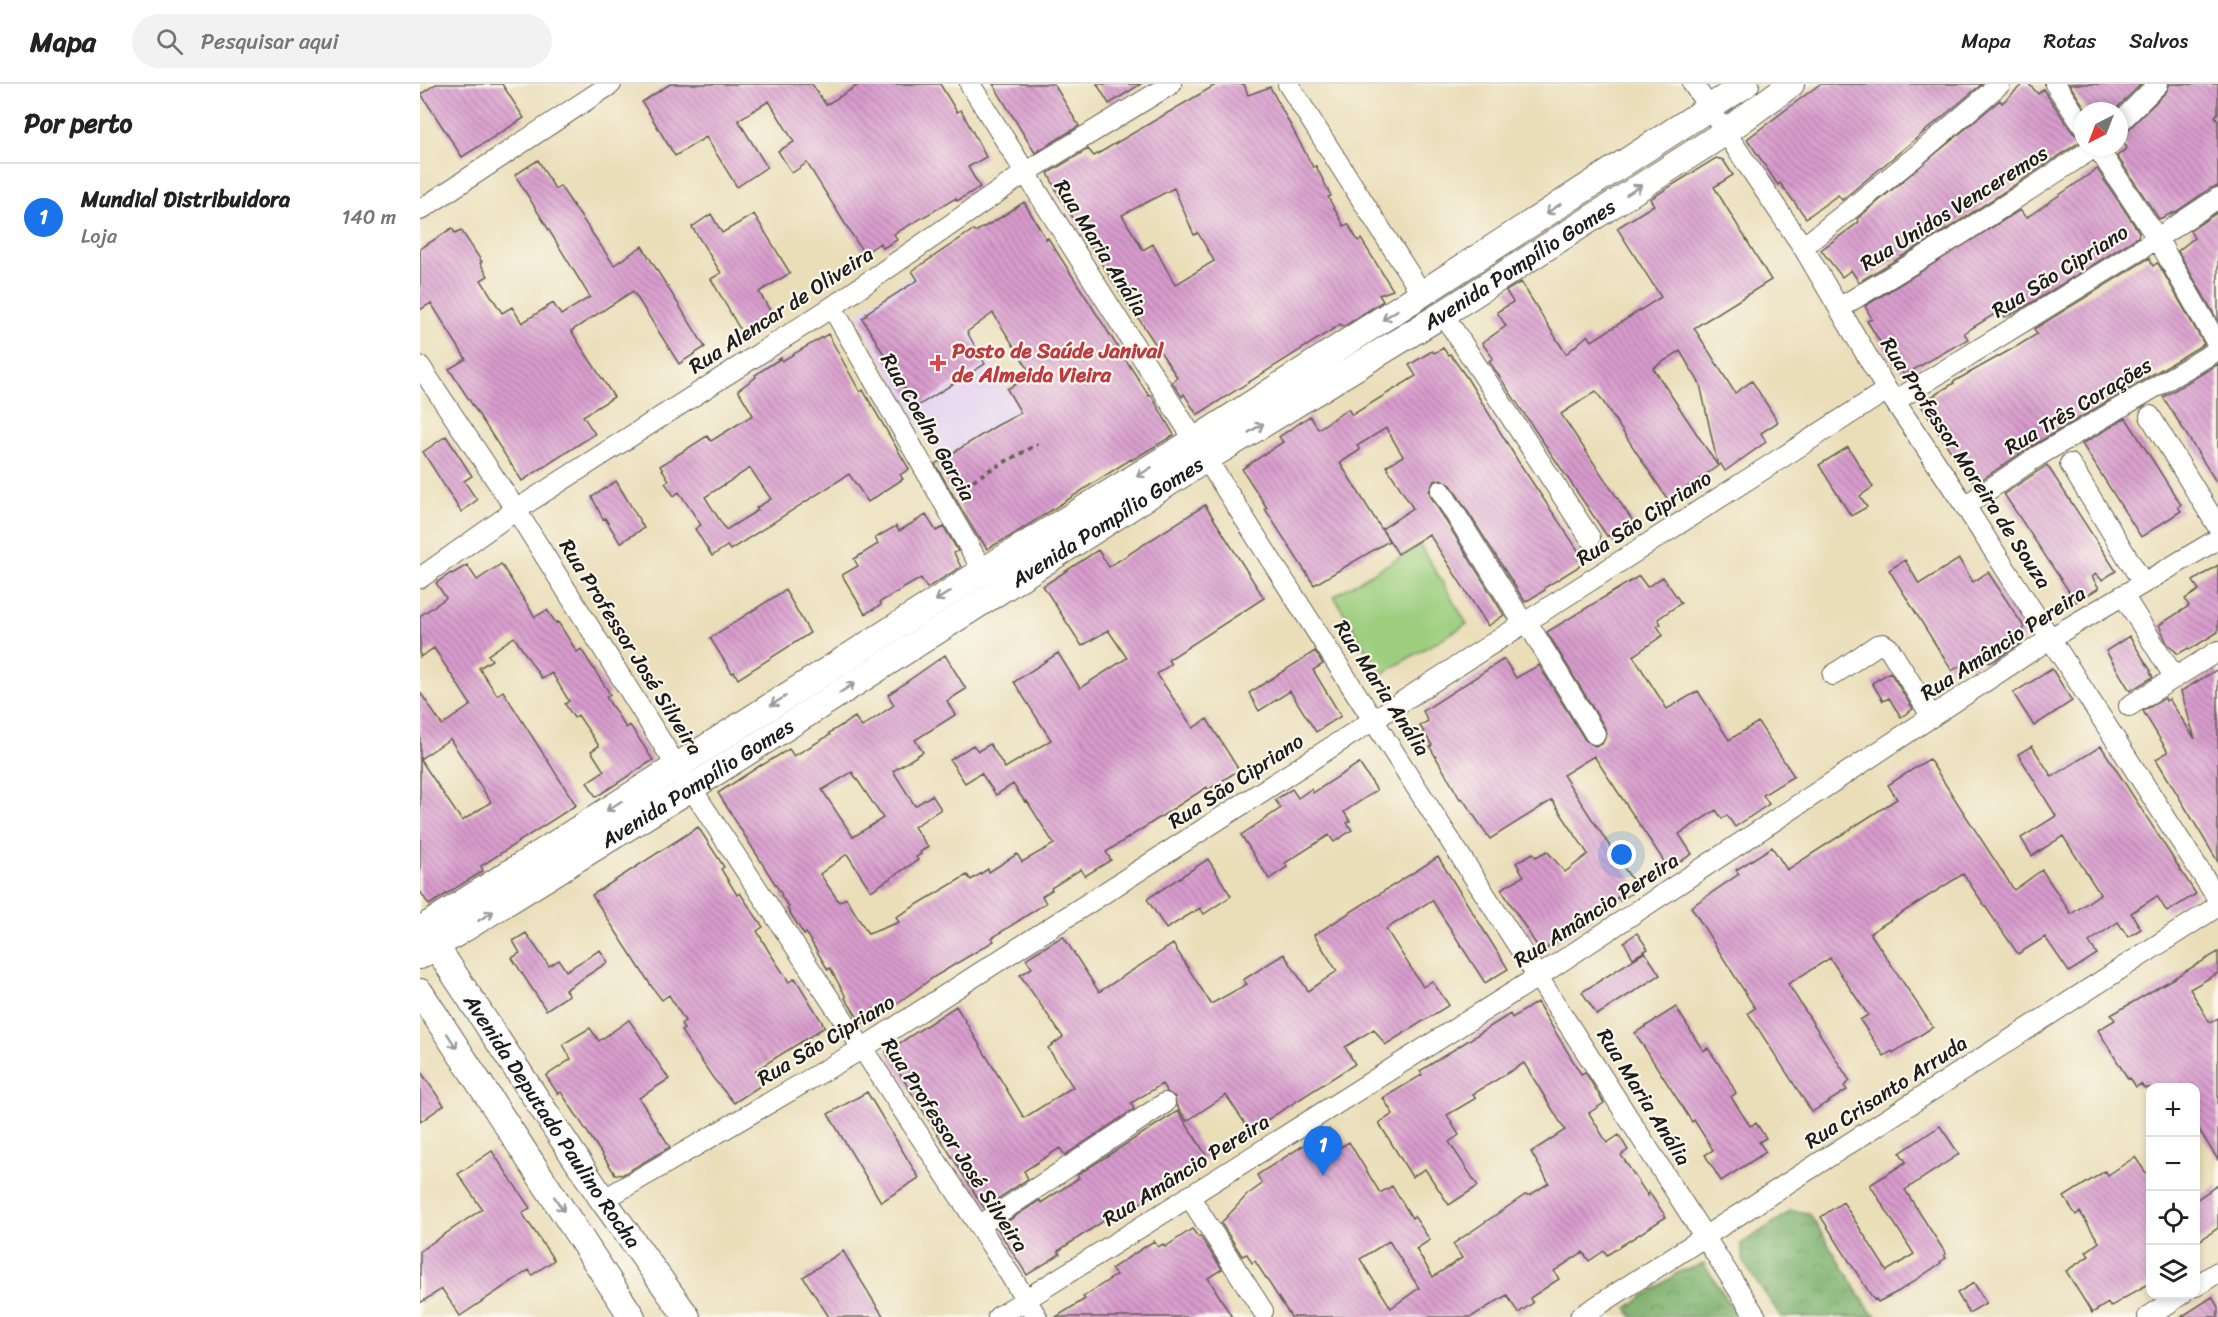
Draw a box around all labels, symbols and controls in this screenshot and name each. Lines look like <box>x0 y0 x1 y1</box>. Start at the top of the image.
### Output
search box <box>132 14 552 68</box>
text: Mapa <box>30 17 96 66</box>
text: Pesquisar aqui <box>201 22 339 61</box>
text: Mapa <box>1961 22 2010 60</box>
text: Rotas <box>2043 22 2096 60</box>
text: Salvos <box>2129 22 2188 60</box>
icon: search <box>153 25 186 58</box>
text: Por perto <box>24 100 132 146</box>
north arrow <box>2074 102 2128 156</box>
street label: Rua Unidos Venceremos <box>1852 134 2056 281</box>
street label: Rua Maria Anália <box>1043 171 1159 325</box>
text: Mundial Distribuidora <box>81 180 290 219</box>
one-way arrow <box>1625 183 1642 195</box>
street label: Avenida Pompílio Gomes <box>1415 188 1624 341</box>
text: 1 <box>39 200 48 235</box>
text: 140 m <box>342 200 396 235</box>
one-way arrow <box>1545 203 1562 215</box>
street label: Rua São Cipriano <box>1984 213 2137 328</box>
text: Loja <box>81 219 117 254</box>
street label: Rua Alencar de Oliveira <box>681 235 882 384</box>
one-way arrow <box>1381 309 1398 322</box>
street label: Rua Professor Moreira de Souza <box>1870 329 2062 597</box>
place label: Posto de Saúde Janival de Almeida Vieira <box>952 332 1164 394</box>
street label: Rua Coelho Garcia <box>870 345 986 509</box>
street label: Rua Três Corações <box>1997 347 2160 465</box>
marker: Posto de Saúde Janival de Almeida Vieira <box>929 354 947 372</box>
one-way arrow <box>1247 422 1264 434</box>
street label: Avenida Pompílio Gomes <box>1002 446 1212 599</box>
street label: Rua São Cipriano <box>1568 459 1720 576</box>
one-way arrow <box>1136 466 1153 478</box>
street label: Rua Professor José Silveira <box>549 531 714 763</box>
street label: Rua Amâncio Pereira <box>1912 575 2094 711</box>
one-way arrow <box>935 591 952 603</box>
street label: Rua Maria Anália <box>1323 612 1441 765</box>
one-way arrow <box>838 682 855 695</box>
one-way arrow <box>770 695 787 707</box>
street label: Avenida Pompílio Gomes <box>592 707 802 859</box>
street label: Rua São Cipriano <box>1160 722 1312 839</box>
one-way arrow <box>606 800 623 812</box>
your location <box>1607 840 1636 869</box>
street label: Rua Amâncio Pereira <box>1505 842 1687 978</box>
one-way arrow <box>477 909 494 921</box>
street label: Rua São Cipriano <box>749 983 903 1096</box>
street label: Avenida Deputado Paulino Rocha <box>452 985 652 1257</box>
street label: Rua Maria Anália <box>1586 1020 1702 1174</box>
street label: Rua Crisanto Arruda <box>1797 1025 1976 1159</box>
street label: Rua Professor José Silveira <box>871 1030 1039 1260</box>
one-way arrow <box>446 1032 458 1049</box>
map controls <box>2146 1083 2200 1299</box>
button: + <box>2146 1083 2200 1137</box>
street label: Rua Amâncio Pereira <box>1095 1103 1278 1237</box>
pin: 1 <box>1304 1126 1342 1176</box>
button: − <box>2146 1137 2200 1191</box>
button: locate <box>2146 1191 2200 1245</box>
one-way arrow <box>553 1195 565 1212</box>
button: layers <box>2146 1245 2200 1299</box>

